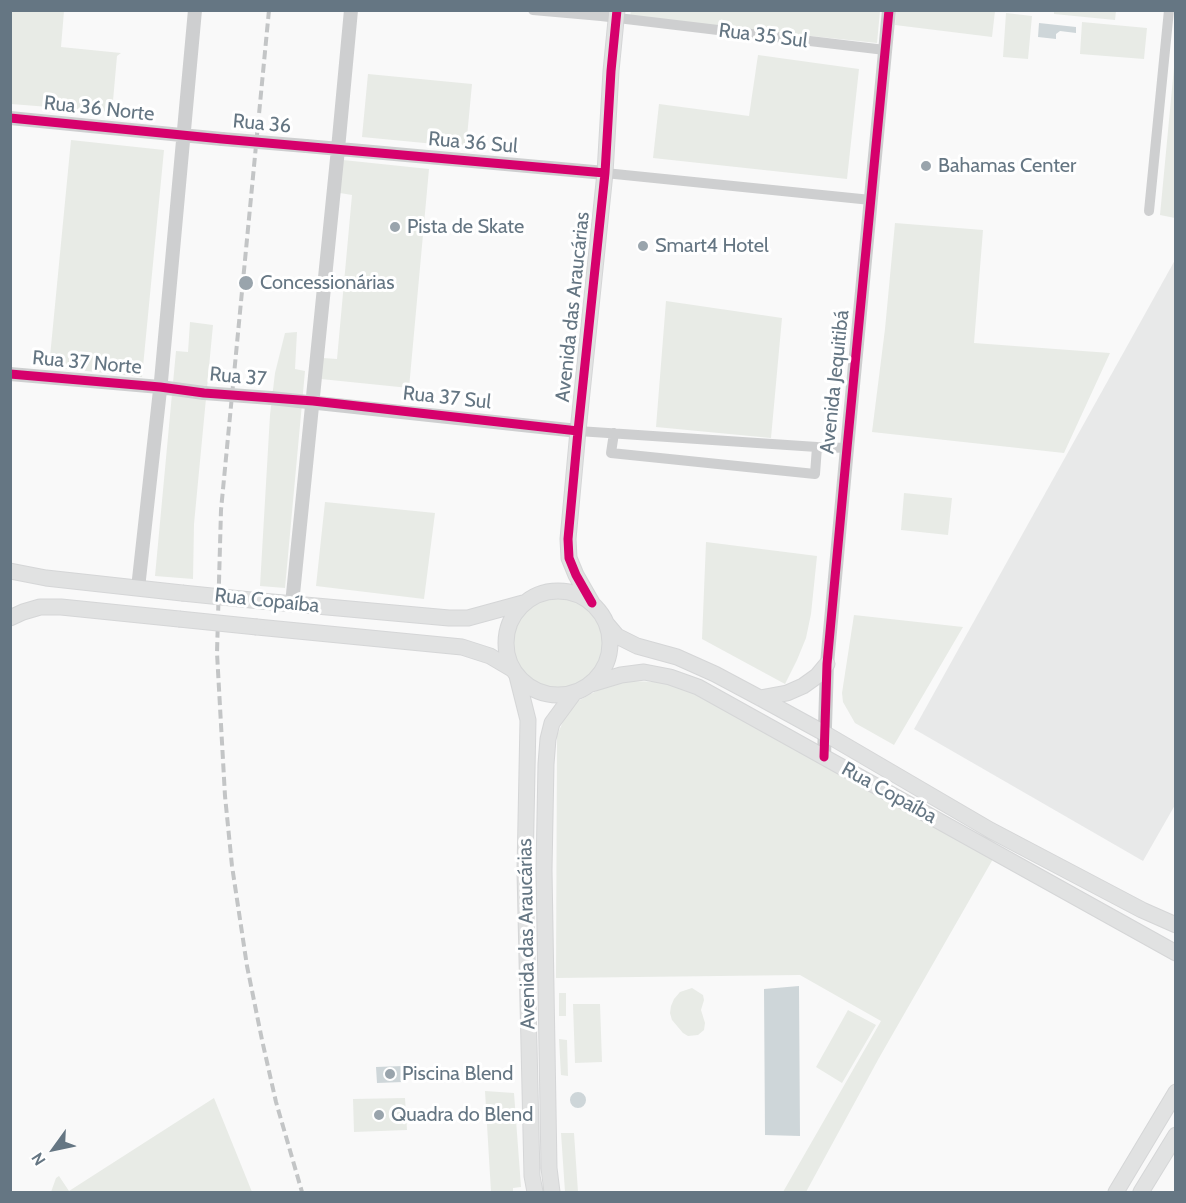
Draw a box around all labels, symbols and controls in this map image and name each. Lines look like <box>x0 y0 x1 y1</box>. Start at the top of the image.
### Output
street label: Rua 35 Sul <box>717 19 809 53</box>
street label: Rua 36 Norte <box>43 91 155 127</box>
street label: Rua 36 <box>232 109 292 139</box>
street label: Rua 36 Sul <box>427 127 519 159</box>
place label: Bahamas Center <box>938 154 1076 178</box>
marker: Bahamas Center <box>919 159 933 173</box>
street label: Avenida das Araucárias <box>551 211 595 403</box>
place label: Pista de Skate <box>407 215 524 239</box>
marker: Pista de Skate <box>388 220 402 234</box>
place label: Smart4 Hotel <box>655 234 769 258</box>
marker: Smart4 Hotel <box>636 239 650 253</box>
place label: Concessionárias <box>260 271 394 295</box>
marker: Concessionárias <box>237 274 255 292</box>
street label: Avenida Jequitibá <box>816 309 854 455</box>
street label: Rua 37 Norte <box>31 346 143 380</box>
street label: Rua 37 <box>208 363 268 391</box>
street label: Rua 37 Sul <box>402 381 492 415</box>
street label: Rua Copaíba <box>213 584 321 618</box>
street label: Rua Copaíba <box>837 757 941 829</box>
street label: Avenida das Araucárias <box>513 838 541 1030</box>
place label: Piscina Blend <box>402 1062 513 1086</box>
marker: Piscina Blend <box>383 1067 397 1081</box>
place label: Quadra do Blend <box>391 1103 533 1127</box>
marker: Quadra do Blend <box>372 1108 386 1122</box>
north arrow <box>24 1119 84 1179</box>
text: N <box>27 1149 50 1169</box>

